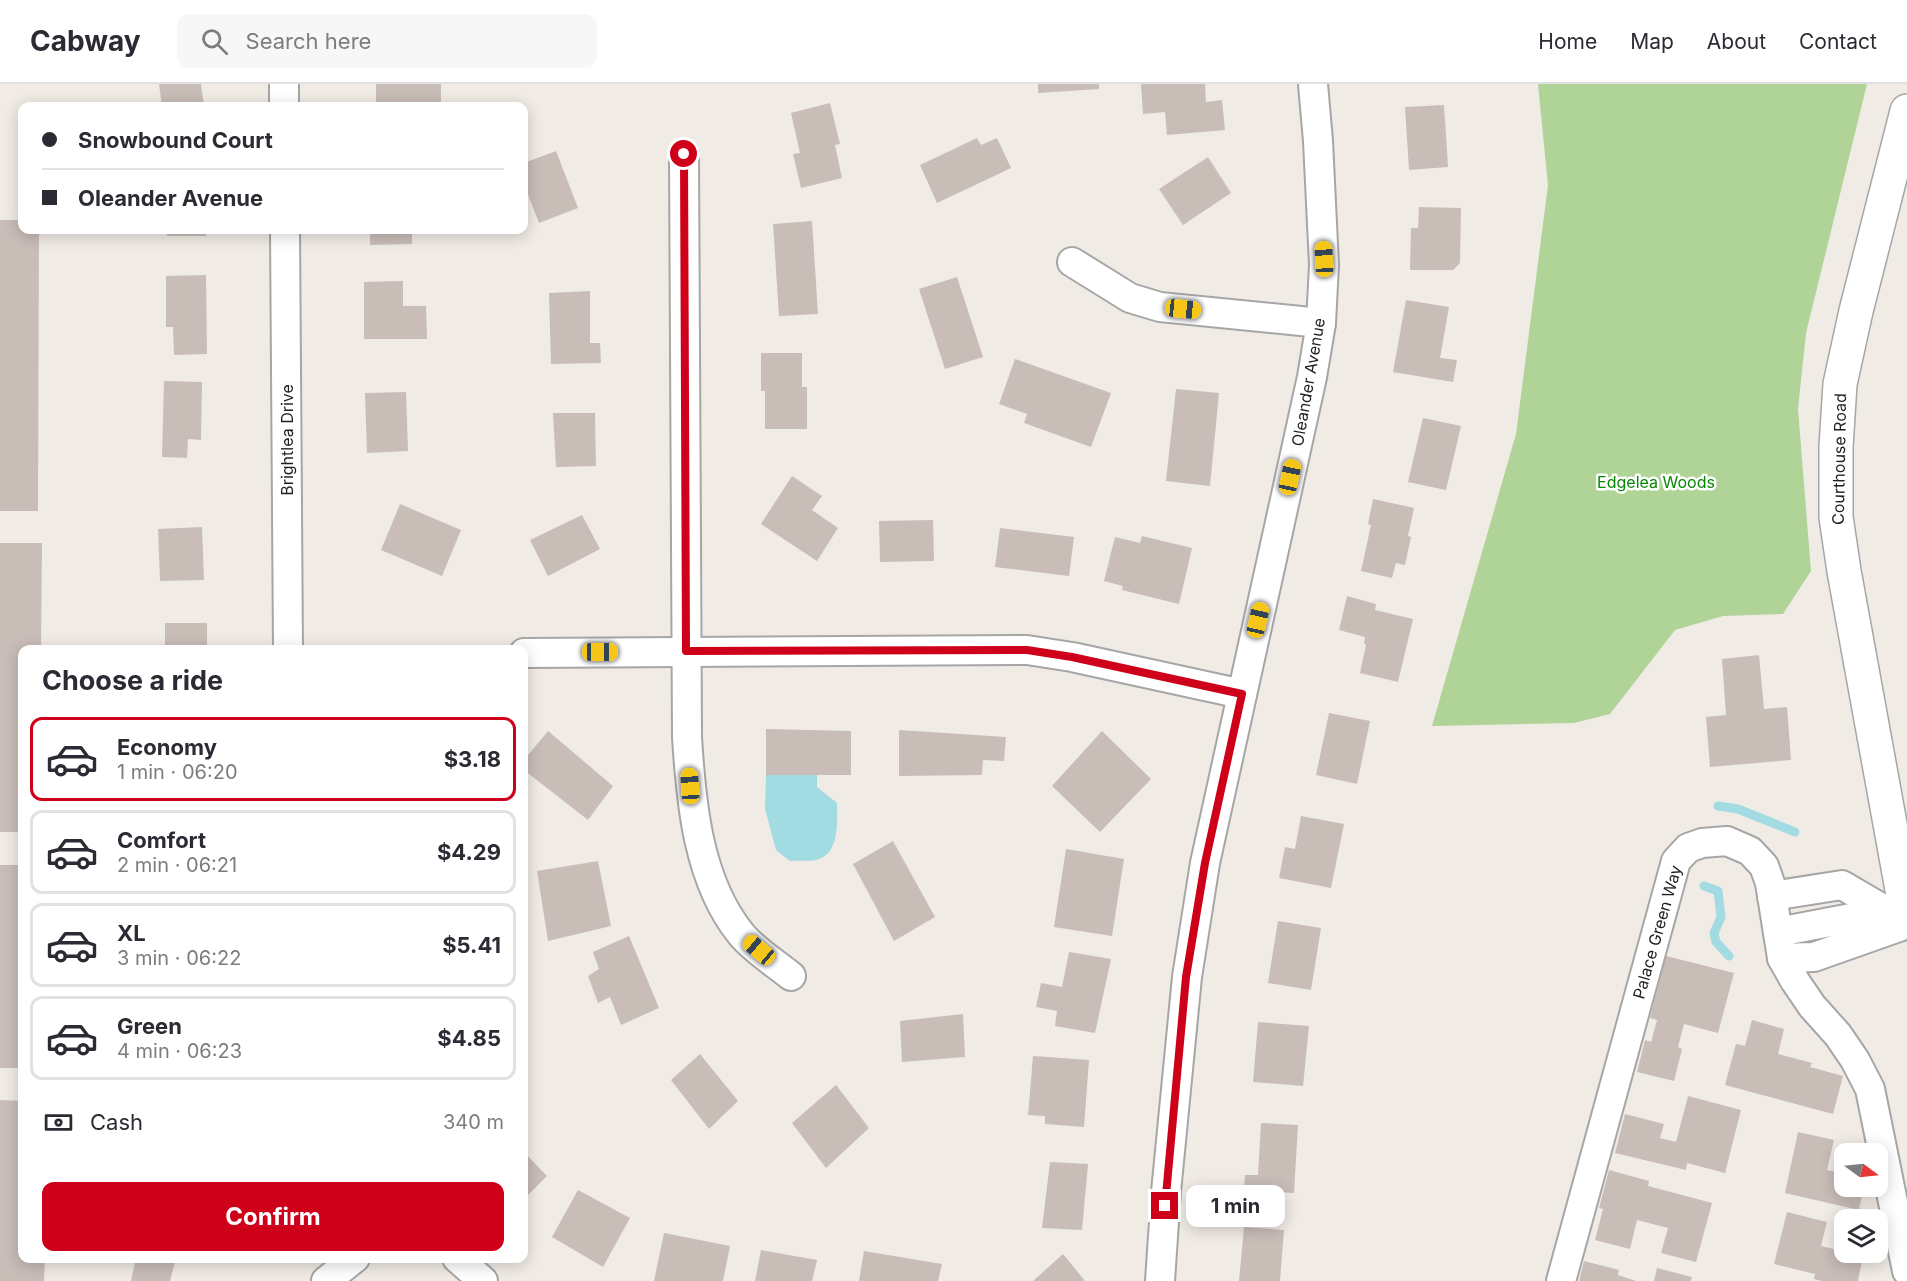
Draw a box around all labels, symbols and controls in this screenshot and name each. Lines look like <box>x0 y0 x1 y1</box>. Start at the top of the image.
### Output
search box <box>177 14 597 68</box>
text: Cabway <box>30 24 141 58</box>
icon: search <box>198 25 231 58</box>
text: Search here <box>246 28 371 54</box>
text: Home <box>1538 29 1597 54</box>
text: Map <box>1630 29 1674 54</box>
text: About <box>1707 29 1766 54</box>
text: Contact <box>1799 29 1877 54</box>
text: Snowbound Court <box>78 127 273 153</box>
route start <box>670 140 697 167</box>
text: Oleander Avenue <box>78 185 263 211</box>
car <box>1314 241 1334 277</box>
car <box>1164 298 1202 320</box>
street label: Oleander Avenue <box>1287 316 1329 448</box>
street label: Brightlea Drive <box>277 384 297 496</box>
street label: Courthouse Road <box>1828 393 1850 525</box>
car <box>1277 458 1303 496</box>
park label: Edgelea Woods <box>1597 472 1715 492</box>
car <box>1245 600 1271 640</box>
car <box>582 643 618 661</box>
text: Choose a ride <box>42 664 223 697</box>
icon: car <box>45 732 99 786</box>
text: Economy <box>117 734 217 760</box>
text: $3.18 <box>444 746 501 772</box>
text: 1 min · 06:20 <box>117 760 238 784</box>
car <box>680 767 700 805</box>
icon: car <box>45 825 99 879</box>
text: Comfort <box>117 827 206 853</box>
text: $4.29 <box>437 839 501 865</box>
text: 2 min · 06:21 <box>117 853 237 877</box>
street label: Palace Green Way <box>1628 863 1686 1001</box>
icon: car <box>45 918 99 972</box>
text: XL <box>117 920 146 946</box>
text: $5.41 <box>442 932 501 958</box>
car <box>739 932 779 968</box>
text: 3 min · 06:22 <box>117 946 241 970</box>
icon: car <box>45 1011 99 1065</box>
text: Green <box>117 1013 182 1039</box>
text: $4.85 <box>437 1025 501 1051</box>
text: 4 min · 06:23 <box>117 1039 242 1063</box>
icon: cash <box>42 1106 75 1139</box>
text: Cash <box>90 1109 143 1135</box>
text: 340 m <box>443 1110 504 1134</box>
north arrow <box>1834 1143 1888 1197</box>
map controls <box>1834 1143 1888 1263</box>
button: Confirm <box>42 1182 504 1251</box>
callout: 1 min <box>1186 1185 1285 1227</box>
route end <box>1151 1192 1178 1219</box>
text: 1 min <box>1211 1194 1260 1218</box>
button: layers <box>1834 1209 1888 1263</box>

